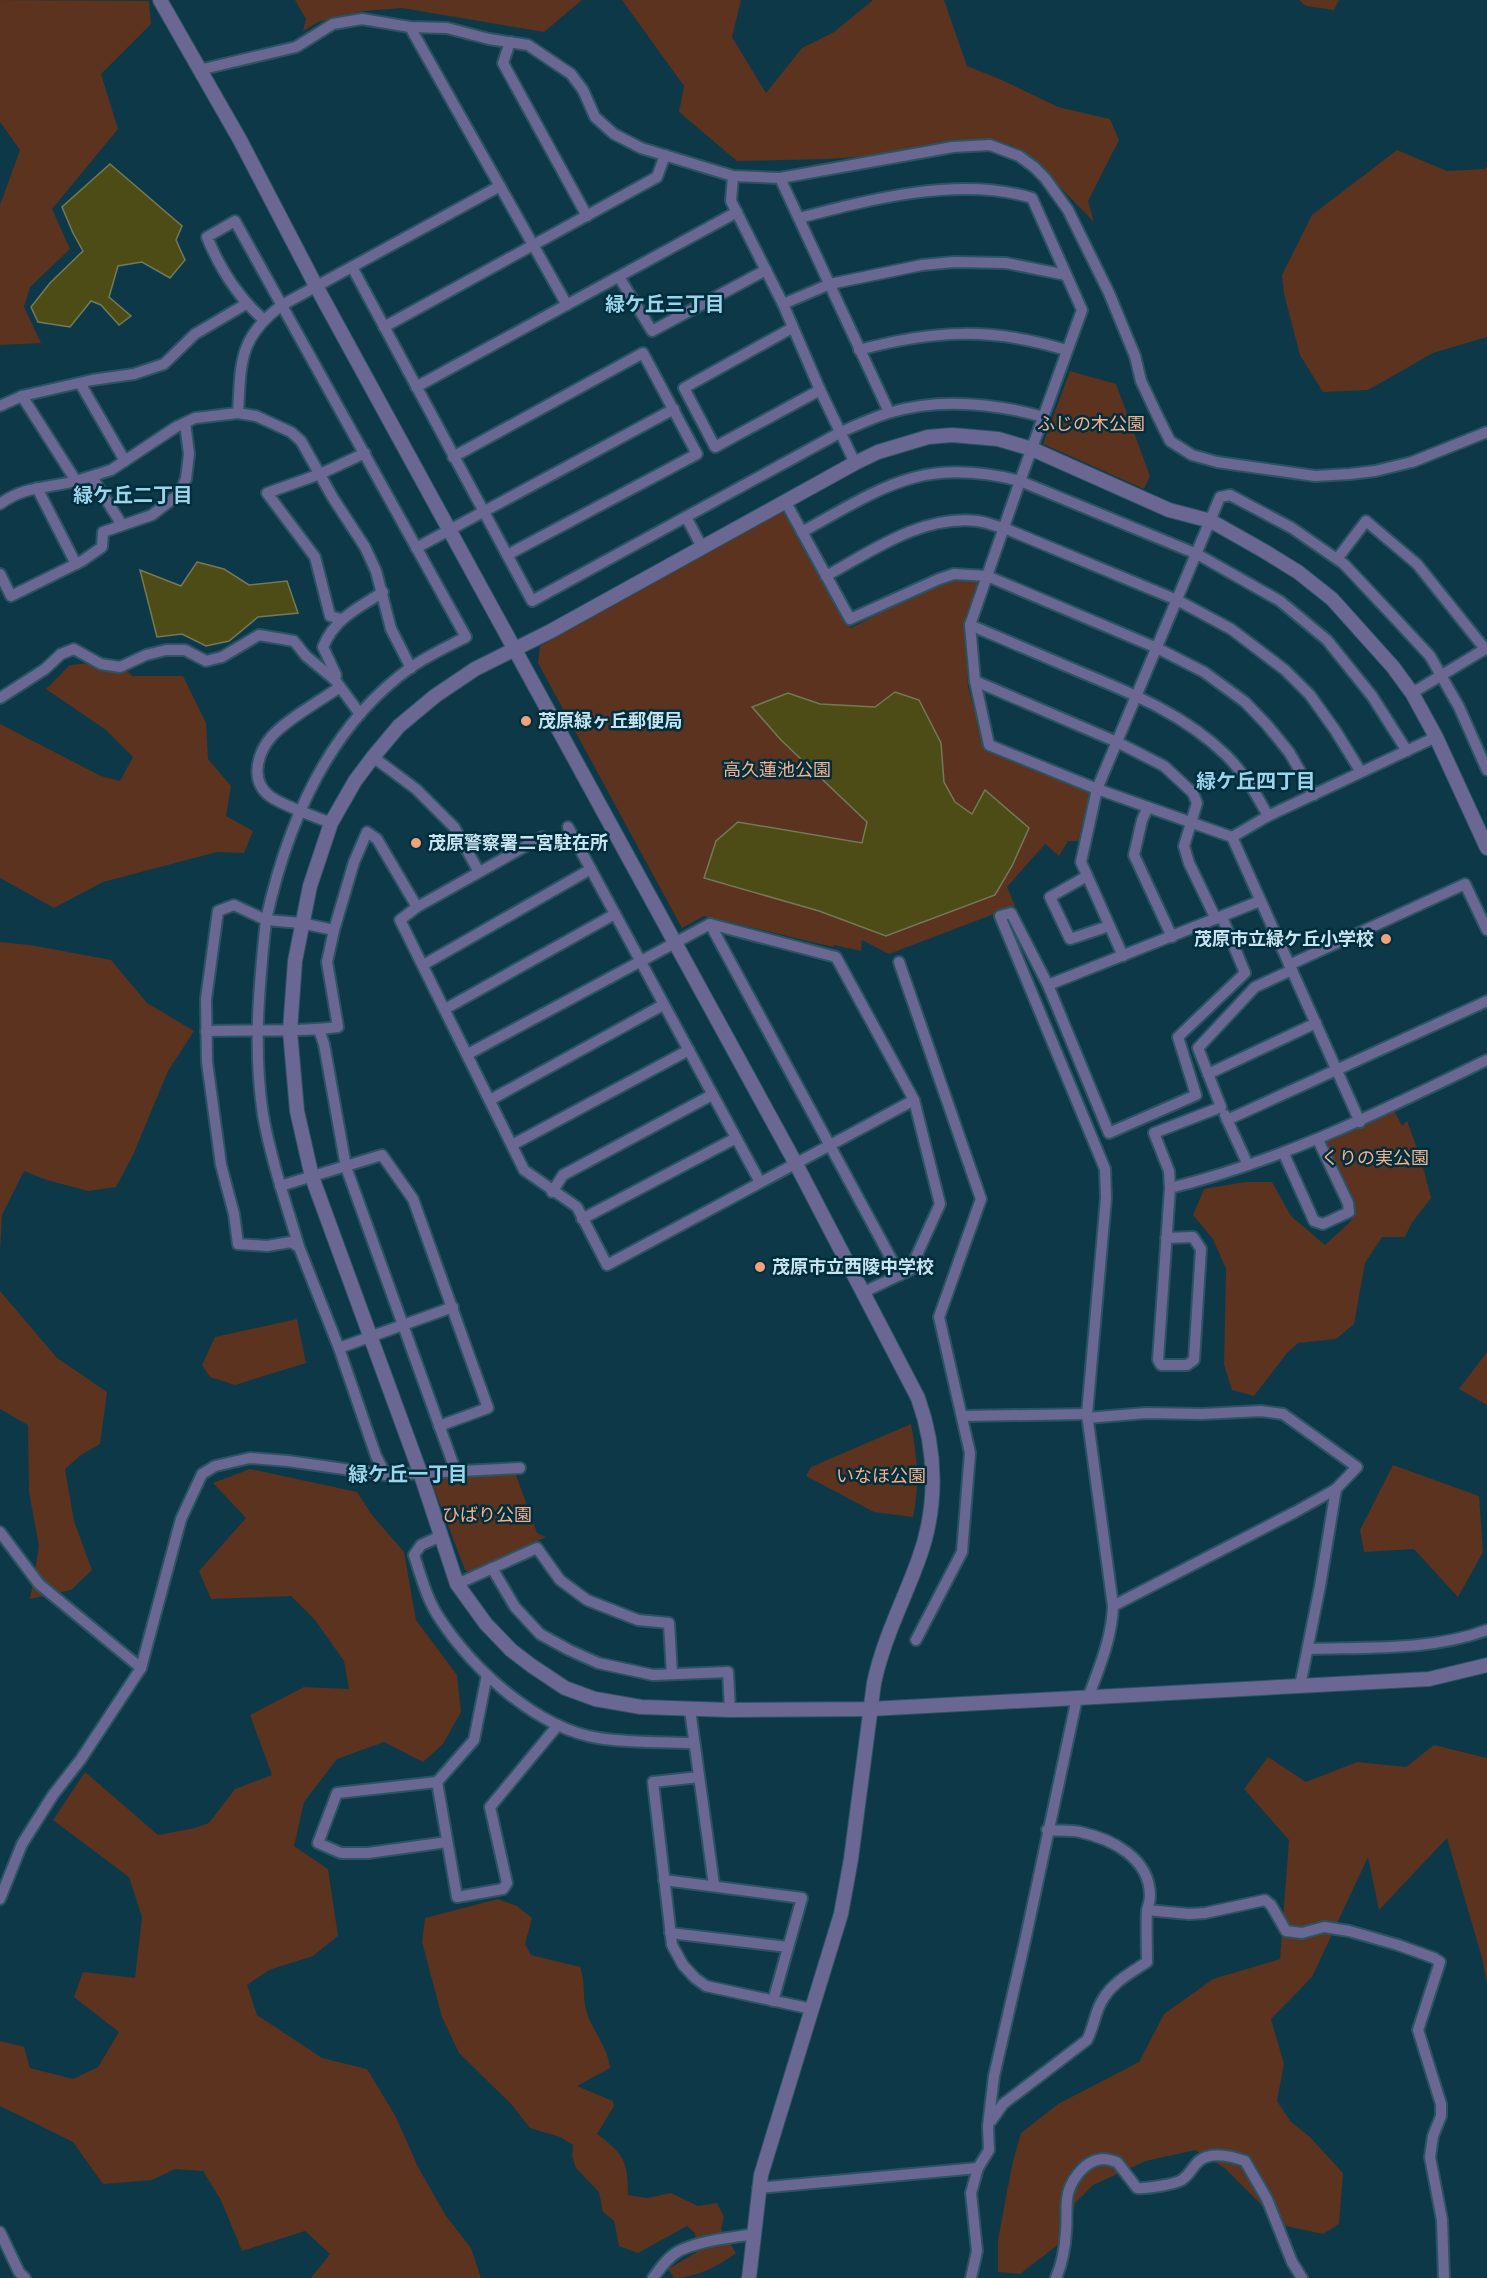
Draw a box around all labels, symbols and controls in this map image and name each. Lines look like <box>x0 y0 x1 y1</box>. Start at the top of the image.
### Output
district label: 緑ケ丘三丁目 <box>605 293 725 315</box>
park label: ふじの木公園 <box>1037 414 1145 434</box>
district label: 緑ケ丘二丁目 <box>73 484 193 506</box>
place label: 茂原緑ヶ丘郵便局 <box>538 711 682 731</box>
marker: 茂原緑ヶ丘郵便局 <box>519 714 533 728</box>
park label: 高久蓮池公園 <box>723 760 831 780</box>
district label: 緑ケ丘四丁目 <box>1196 770 1316 792</box>
place label: 茂原警察署二宮駐在所 <box>428 833 608 853</box>
marker: 茂原警察署二宮駐在所 <box>409 836 423 850</box>
place label: 茂原市立緑ケ丘小学校 <box>1194 929 1374 949</box>
marker: 茂原市立緑ケ丘小学校 <box>1379 932 1393 946</box>
park label: くりの実公園 <box>1321 1148 1429 1168</box>
place label: 茂原市立西陵中学校 <box>772 1257 934 1277</box>
marker: 茂原市立西陵中学校 <box>753 1260 767 1274</box>
district label: 緑ケ丘一丁目 <box>348 1463 468 1485</box>
park label: いなほ公園 <box>836 1466 926 1486</box>
park label: ひばり公園 <box>442 1505 532 1525</box>

